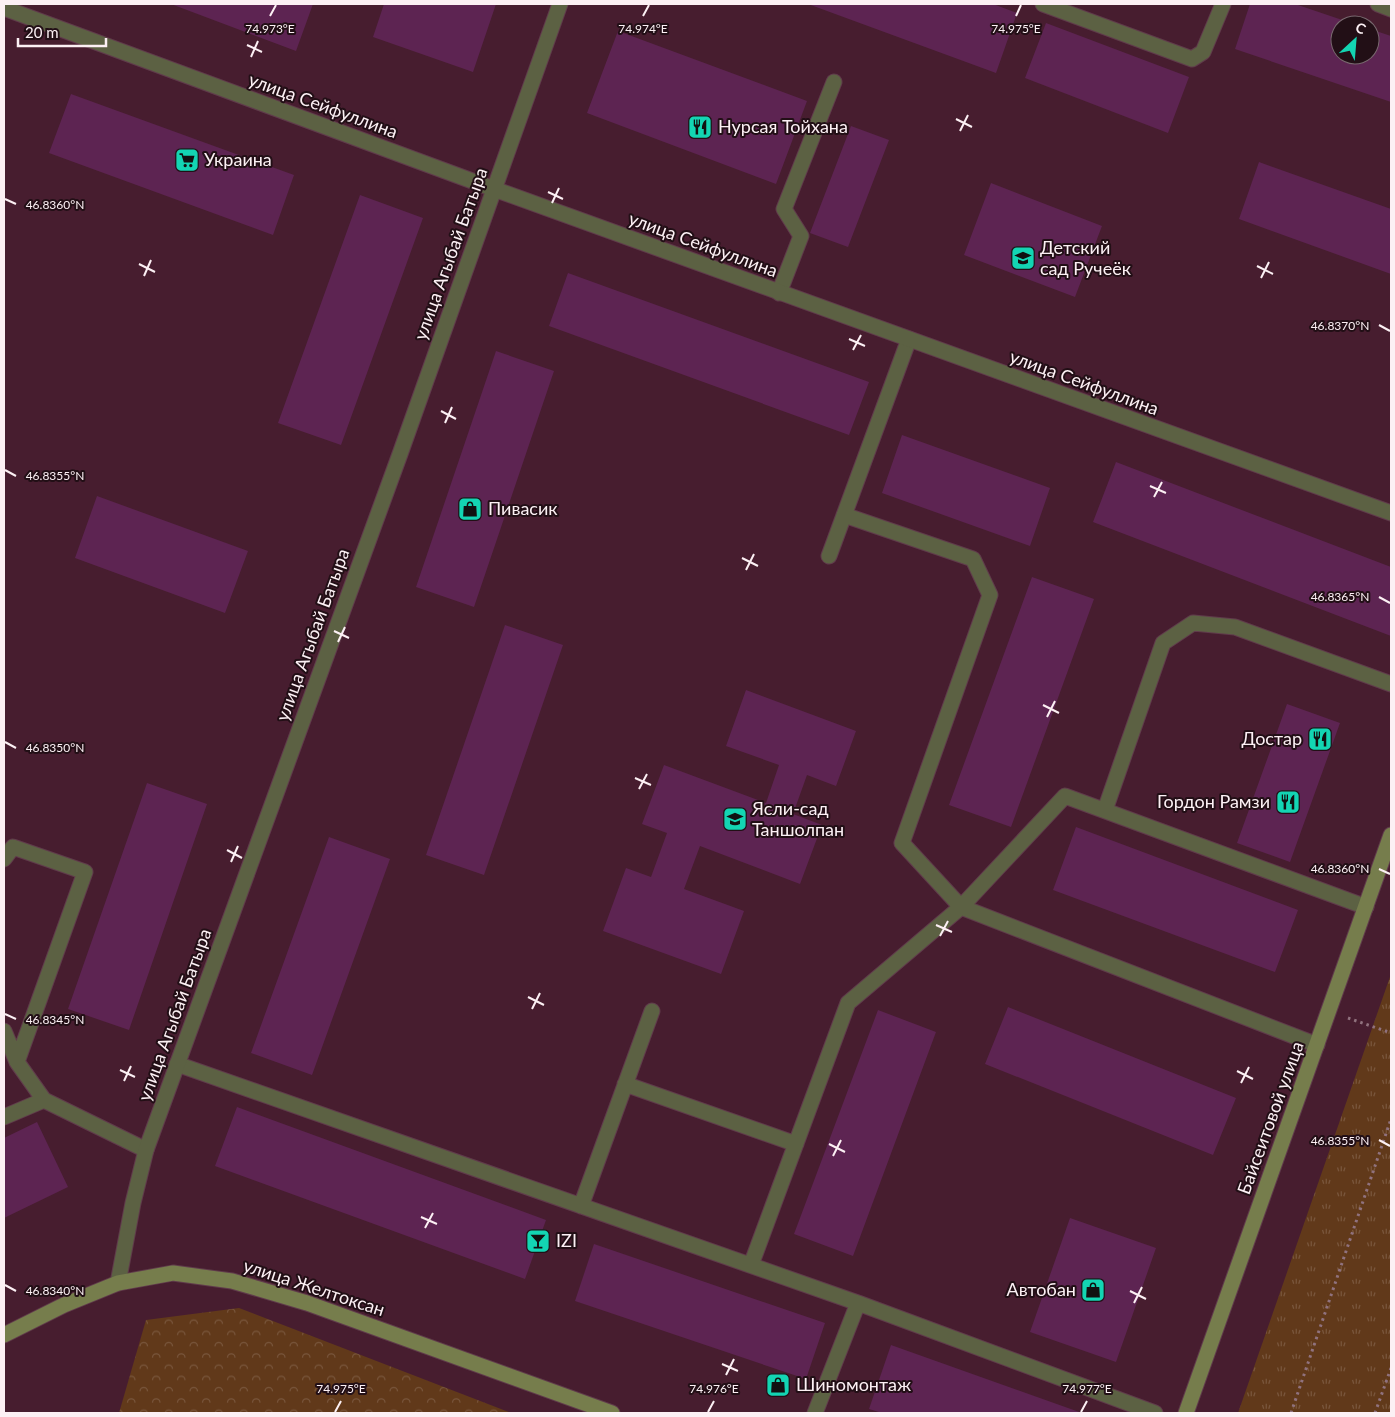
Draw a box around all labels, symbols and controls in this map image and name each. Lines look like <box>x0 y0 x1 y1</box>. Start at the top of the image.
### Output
scale bar <box>18 15 105 47</box>
north arrow <box>1330 15 1380 65</box>
text: С <box>1353 18 1369 38</box>
text: 74.973°E <box>245 21 295 36</box>
text: 74.974°E <box>618 21 668 36</box>
text: 74.975°E <box>991 21 1041 36</box>
text: 20 m <box>25 23 59 41</box>
street label: улица Сейфуллина <box>246 68 401 142</box>
restaurant icon: Нурсая Тойхана <box>687 114 713 140</box>
place label: Нурсая Тойхана <box>718 115 848 137</box>
supermarket icon: Украина <box>174 147 200 173</box>
place label: Украина <box>204 148 272 170</box>
street label: улица Агыбай Батыра <box>409 165 491 343</box>
text: 46.8360°N <box>26 197 84 212</box>
street label: улица Сейфуллина <box>626 207 781 281</box>
place label: Детский сад Ручеёк <box>1040 236 1132 279</box>
school or university icon: Детский сад Ручеёк <box>1010 245 1036 271</box>
text: 46.8370°N <box>1311 318 1369 333</box>
street label: улица Сейфуллина <box>1007 345 1162 419</box>
text: 46.8355°N <box>26 468 84 483</box>
shop icon: Пивасик <box>457 496 483 522</box>
place label: Пивасик <box>488 497 558 519</box>
street label: улица Агыбай Батыра <box>271 546 353 724</box>
text: 46.8365°N <box>1311 589 1369 604</box>
restaurant icon: Достар <box>1307 726 1333 752</box>
place label: Достар <box>1242 727 1302 749</box>
text: 46.8350°N <box>26 740 84 755</box>
restaurant icon: Гордон Рамзи <box>1275 789 1301 815</box>
place label: Гордон Рамзи <box>1157 790 1270 812</box>
place label: Ясли-сад Таншолпан <box>751 797 844 840</box>
school or university icon: Ясли-сад Таншолпан <box>722 806 748 832</box>
text: 46.8360°N <box>1311 861 1369 876</box>
street label: улица Агыбай Батыра <box>133 926 215 1104</box>
text: 46.8345°N <box>26 1012 84 1027</box>
street label: Байсеитовой улица <box>1232 1038 1308 1197</box>
text: 46.8355°N <box>1311 1133 1369 1148</box>
bar icon: IZI <box>525 1228 551 1254</box>
place label: IZI <box>556 1229 577 1251</box>
street label: улица Желтоксан <box>241 1254 388 1320</box>
shop icon: Автобан <box>1080 1277 1106 1303</box>
place label: Автобан <box>1007 1278 1076 1300</box>
text: 46.8340°N <box>26 1283 84 1298</box>
shop icon: Шиномонтаж <box>765 1372 791 1398</box>
place label: Шиномонтаж <box>796 1373 911 1395</box>
text: 74.975°E <box>316 1381 366 1396</box>
text: 74.976°E <box>689 1381 739 1396</box>
text: 74.977°E <box>1062 1381 1112 1396</box>

